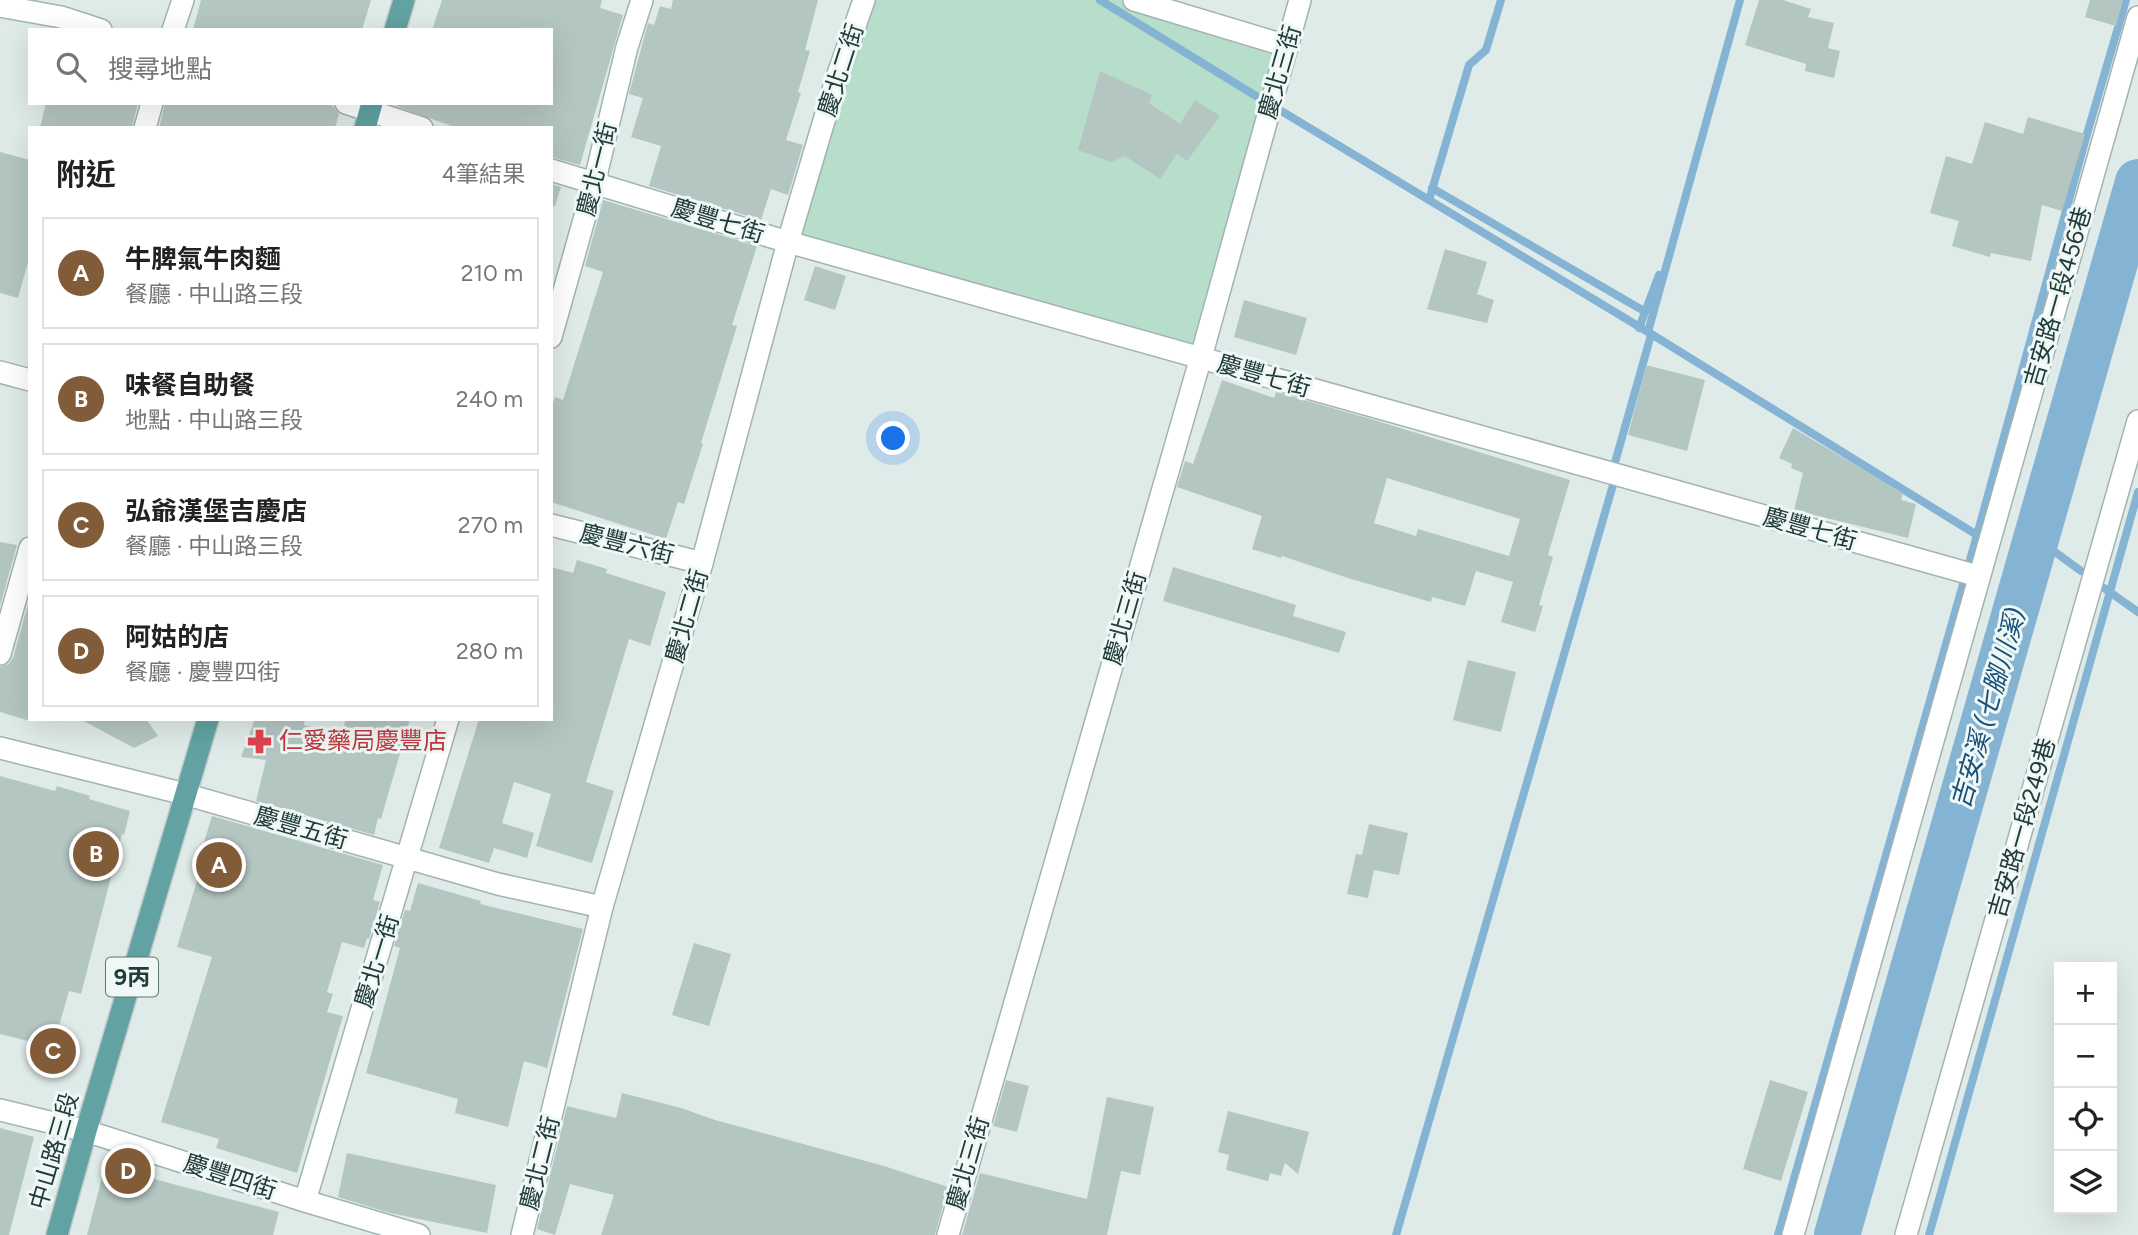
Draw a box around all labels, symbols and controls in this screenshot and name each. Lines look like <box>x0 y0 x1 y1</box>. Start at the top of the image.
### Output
street label: 慶北二街 <box>812 20 869 120</box>
street label: 慶北三街 <box>1252 22 1307 122</box>
search box <box>28 28 553 105</box>
icon: search <box>52 48 90 86</box>
text: 搜尋地點 <box>108 53 212 85</box>
street label: 慶北一街 <box>571 119 622 219</box>
text: 附近 <box>56 156 116 193</box>
text: 4筆結果 <box>442 160 525 188</box>
street label: 慶豐七街 <box>668 193 768 248</box>
street label: 吉安路一段456巷 <box>2018 203 2097 390</box>
text: 牛脾氣牛肉麵 <box>125 243 281 275</box>
text: A <box>73 259 89 287</box>
text: 210 m <box>461 259 523 287</box>
text: 餐廳 · 中山路三段 <box>125 280 303 308</box>
street label: 慶豐七街 <box>1214 348 1314 403</box>
text: 味餐自助餐 <box>125 369 255 401</box>
text: B <box>74 385 88 413</box>
text: 240 m <box>456 385 523 413</box>
text: 地點 · 中山路三段 <box>125 406 303 434</box>
your location <box>876 421 910 455</box>
text: 弘爺漢堡吉慶店 <box>125 495 307 527</box>
street label: 慶豐七街 <box>1760 501 1860 556</box>
text: C <box>73 511 89 539</box>
text: 270 m <box>458 511 523 539</box>
street label: 慶豐六街 <box>577 518 677 569</box>
text: 餐廳 · 中山路三段 <box>125 532 303 560</box>
street label: 慶北二街 <box>659 566 714 666</box>
street label: 慶北三街 <box>1097 568 1152 668</box>
water label: 吉安溪 (七腳川溪) <box>1944 604 2032 812</box>
text: 阿姑的店 <box>125 621 229 653</box>
text: D <box>73 637 89 665</box>
text: 280 m <box>456 637 523 665</box>
text: 餐廳 · 慶豐四街 <box>125 658 280 686</box>
place label: 仁愛藥局慶豐店 <box>279 726 447 755</box>
pharmacy icon: 仁愛藥局慶豐店 <box>245 727 273 755</box>
street label: 吉安路一段249巷 <box>1982 735 2061 921</box>
street label: 慶豐五街 <box>251 800 351 855</box>
pin: B <box>73 828 119 880</box>
pin: A <box>196 839 242 891</box>
street label: 慶北一街 <box>349 911 404 1011</box>
road number: 9丙 <box>106 958 158 996</box>
map controls <box>2054 962 2117 1214</box>
button: + <box>2054 962 2117 1025</box>
pin: C <box>30 1025 76 1077</box>
button: − <box>2054 1025 2117 1088</box>
button: locate <box>2054 1088 2117 1151</box>
street label: 中山路三段 <box>23 1089 84 1213</box>
street label: 慶北二街 <box>514 1113 565 1213</box>
street label: 慶北三街 <box>940 1113 995 1213</box>
pin: D <box>105 1145 151 1197</box>
street label: 慶豐四街 <box>180 1148 280 1205</box>
button: layers <box>2054 1151 2117 1214</box>

